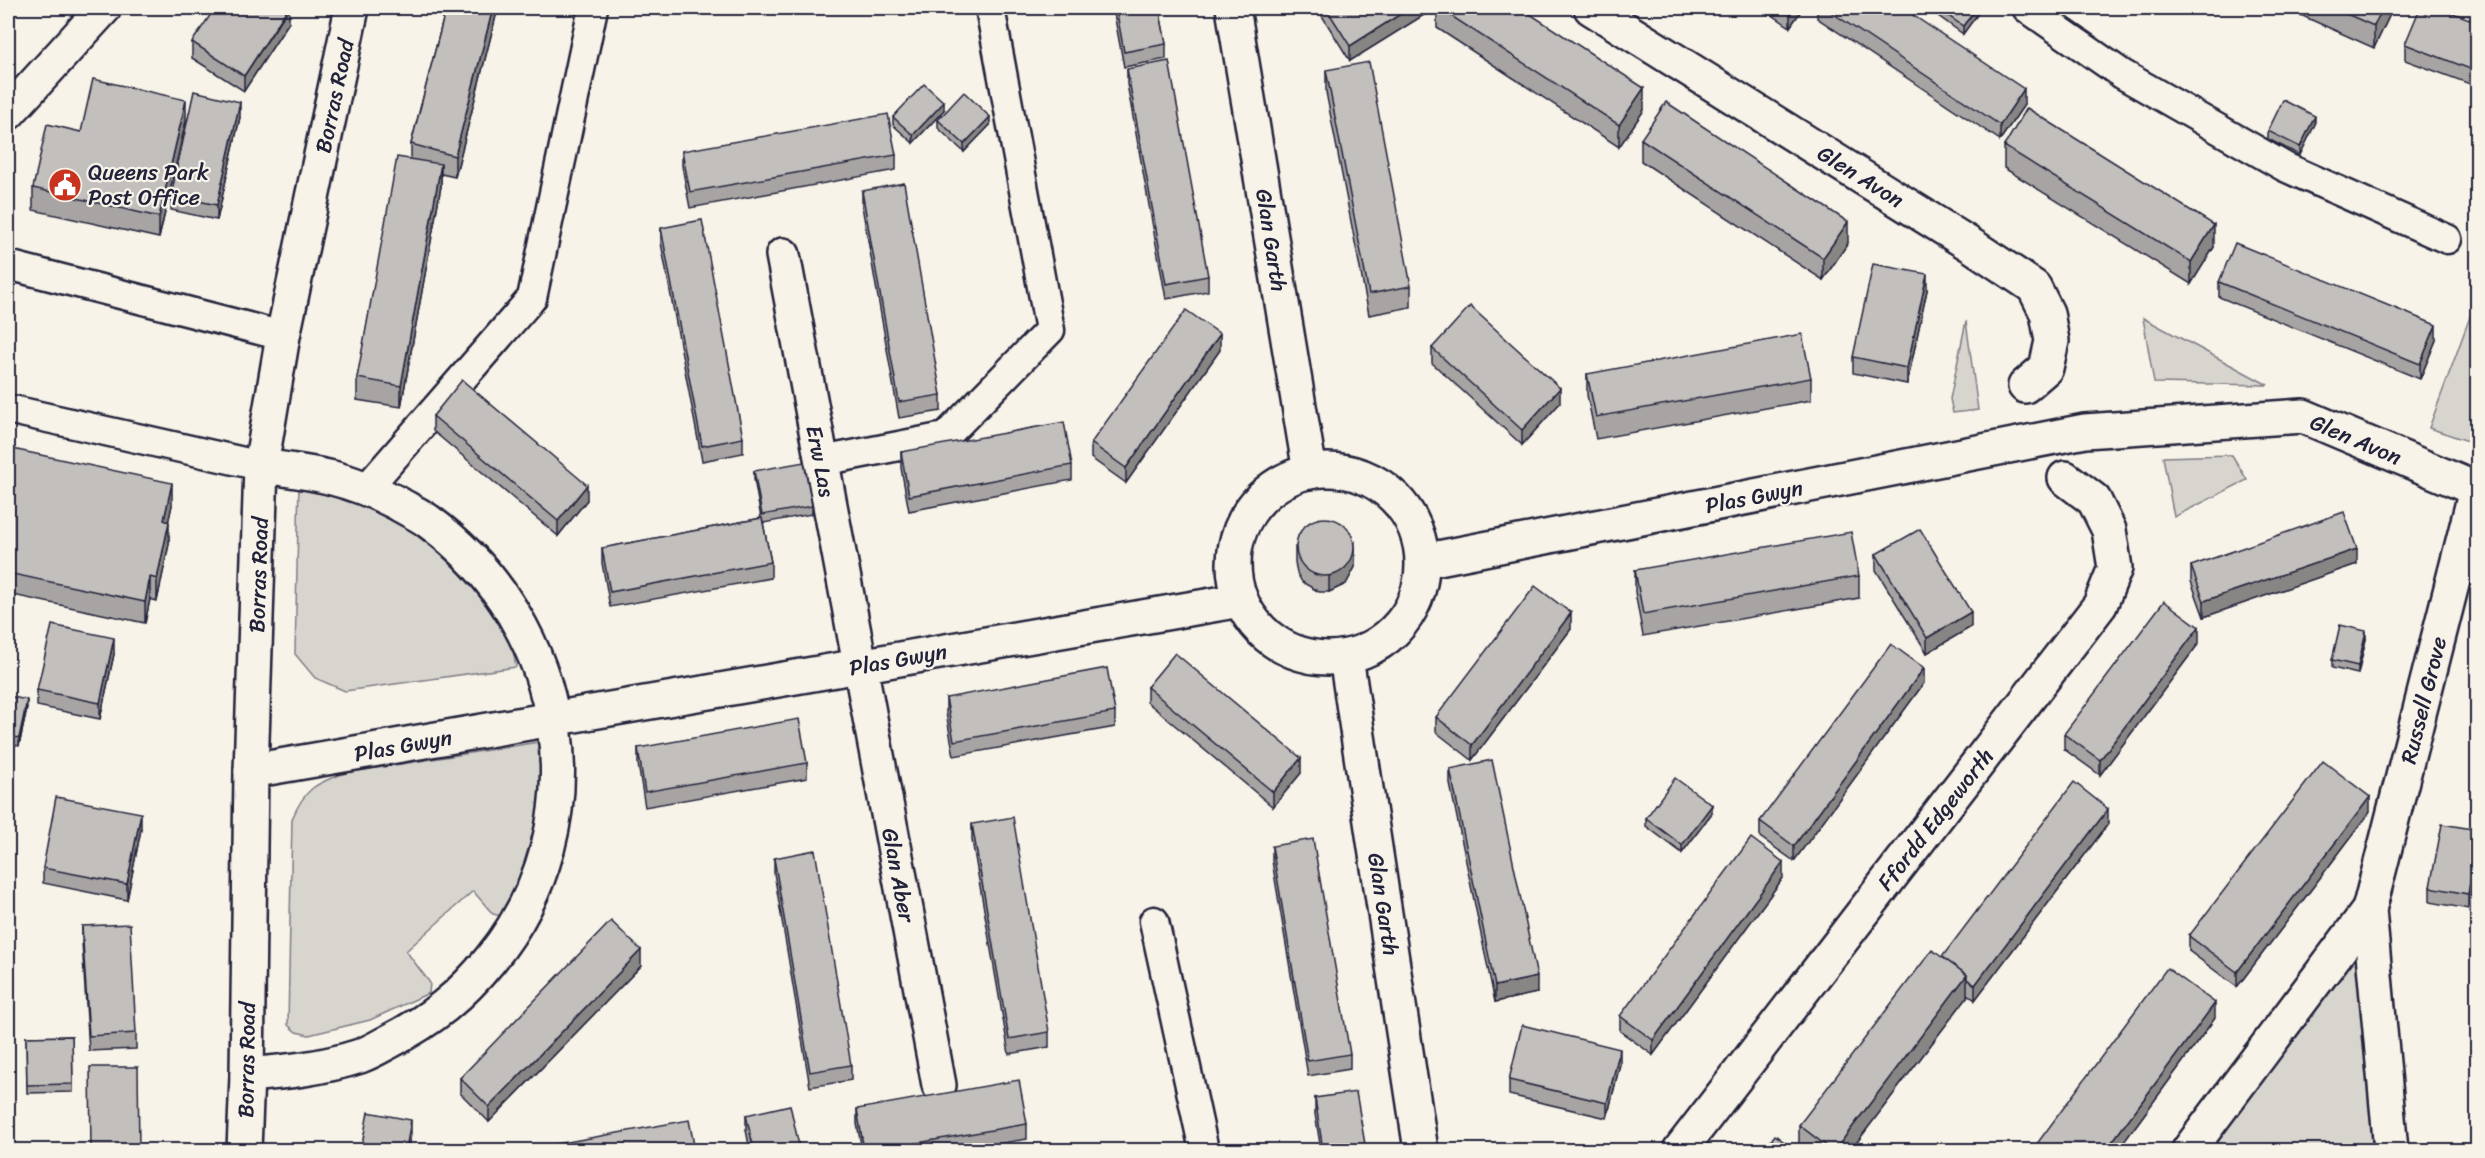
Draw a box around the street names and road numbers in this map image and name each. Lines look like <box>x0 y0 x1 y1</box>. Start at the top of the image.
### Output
street label: Borras Road <box>303 34 366 157</box>
street label: Glen Avon <box>1809 134 1912 219</box>
street label: Glan Garth <box>1244 186 1299 294</box>
street label: Glen Avon <box>2304 403 2408 476</box>
street label: Erw Las <box>794 422 847 500</box>
street label: Plas Gwyn <box>1702 468 1806 525</box>
street label: Borras Road <box>237 515 280 634</box>
street label: Plas Gwyn <box>846 632 950 687</box>
street label: Russell Grove <box>2389 632 2458 768</box>
street label: Plas Gwyn <box>351 718 455 773</box>
street label: Ffordd Edgeworth <box>1867 739 2004 899</box>
street label: Glan Aber <box>870 825 927 927</box>
street label: Glan Garth <box>1356 850 1411 958</box>
street label: Borras Road <box>226 1000 267 1118</box>

